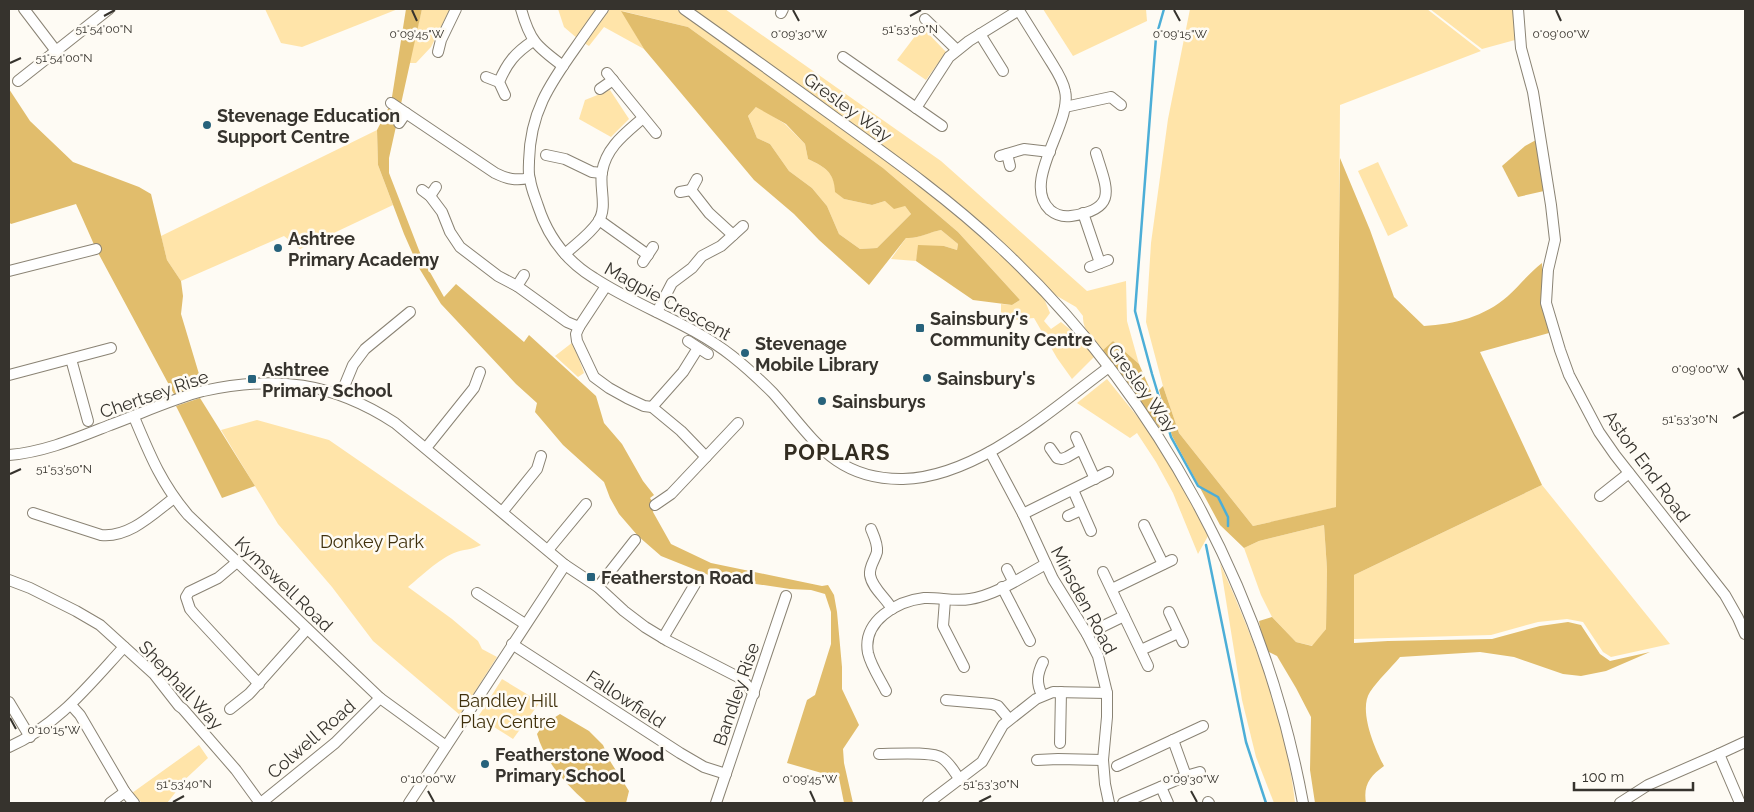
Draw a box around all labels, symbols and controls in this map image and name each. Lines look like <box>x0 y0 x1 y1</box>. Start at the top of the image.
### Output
text: 51°54'00"N <box>75 22 133 36</box>
text: 51°53'50"N <box>882 22 938 36</box>
text: 0°09'45"W <box>390 27 445 41</box>
text: 0°09'30"W <box>771 27 828 41</box>
text: 0°09'15"W <box>1153 27 1208 41</box>
text: 0°09'00"W <box>1532 27 1590 41</box>
text: 51°54'00"N <box>35 51 93 65</box>
street label: Gresley Way <box>800 68 896 146</box>
place label: Stevenage Education Support Centre <box>217 105 400 147</box>
marker: Stevenage Education Support Centre <box>201 119 213 131</box>
place label: Ashtree Primary Academy <box>288 228 439 270</box>
marker: Ashtree Primary Academy <box>272 242 284 254</box>
street label: Magpie Crescent <box>601 258 735 344</box>
place label: Sainsbury's Community Centre <box>930 308 1093 350</box>
marker: Sainsbury's Community Centre <box>914 322 926 334</box>
place label: Stevenage Mobile Library <box>755 333 879 375</box>
street label: Gresley Way <box>1104 340 1182 436</box>
marker: Stevenage Mobile Library <box>739 347 751 359</box>
place label: Ashtree Primary School <box>262 359 392 401</box>
text: 0°09'00"W <box>1671 362 1729 376</box>
street label: Chertsey Rise <box>97 365 211 422</box>
place label: Sainsbury's <box>937 368 1035 389</box>
marker: Sainsbury's <box>921 372 933 384</box>
marker: Ashtree Primary School <box>246 373 258 385</box>
place label: Sainsburys <box>832 391 926 412</box>
marker: Sainsburys <box>816 395 828 407</box>
street label: Aston End Road <box>1600 406 1694 526</box>
text: 51°53'30"N <box>1662 412 1718 426</box>
district label: POPLARS <box>784 439 890 465</box>
text: 51°53'50"N <box>36 462 92 476</box>
park label: Donkey Park <box>320 531 424 552</box>
street label: Kymswell Road <box>231 532 337 636</box>
street label: Minsden Road <box>1047 543 1121 657</box>
place label: Featherston Road <box>601 567 754 588</box>
marker: Featherston Road <box>585 571 597 583</box>
street label: Shephall Way <box>135 636 228 734</box>
street label: Bandley Rise <box>709 639 764 748</box>
street label: Fallowfield <box>583 666 669 732</box>
park label: Bandley Hill Play Centre <box>458 690 558 732</box>
street label: Colwell Road <box>263 695 359 783</box>
text: 0°10'15"W <box>28 723 81 737</box>
place label: Featherstone Wood Primary School <box>495 744 664 786</box>
marker: Featherstone Wood Primary School <box>479 758 491 770</box>
scale bar <box>1574 760 1693 792</box>
text: 100 m <box>1582 768 1624 786</box>
text: 0°10'00"W <box>400 772 456 786</box>
text: 0°09'45"W <box>783 772 838 786</box>
text: 0°09'30"W <box>1163 772 1220 786</box>
text: 51°53'40"N <box>156 777 212 791</box>
text: 51°53'30"N <box>963 777 1019 791</box>

